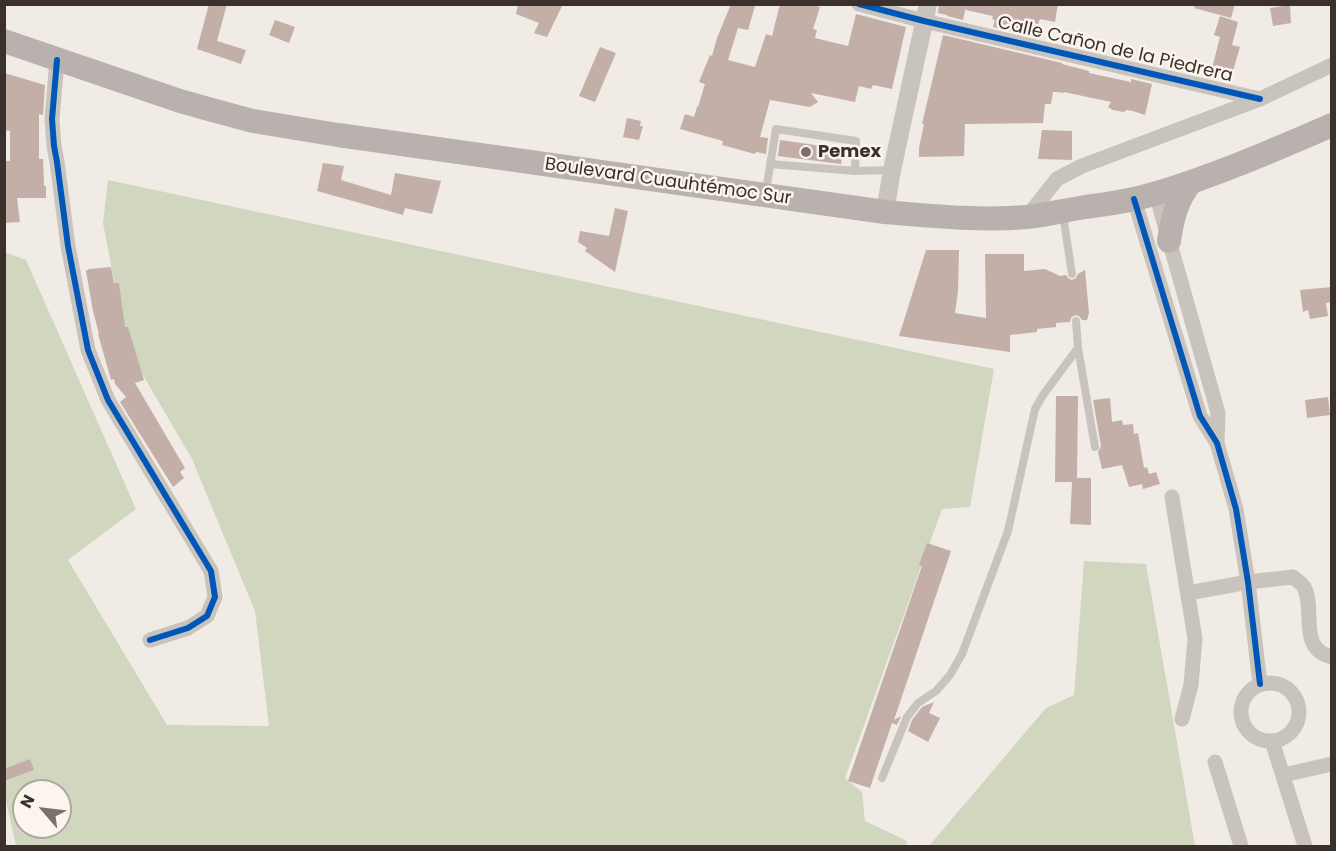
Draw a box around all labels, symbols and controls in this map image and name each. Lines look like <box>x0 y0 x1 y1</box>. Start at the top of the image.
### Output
street label: Calle Cañon de la Piedrera <box>995 12 1235 88</box>
place label: Pemex <box>818 141 881 163</box>
marker: Pemex <box>799 145 813 159</box>
street label: Boulevard Cuauhtémoc Sur <box>543 154 793 210</box>
north arrow <box>12 779 72 839</box>
text: N <box>14 791 40 812</box>

